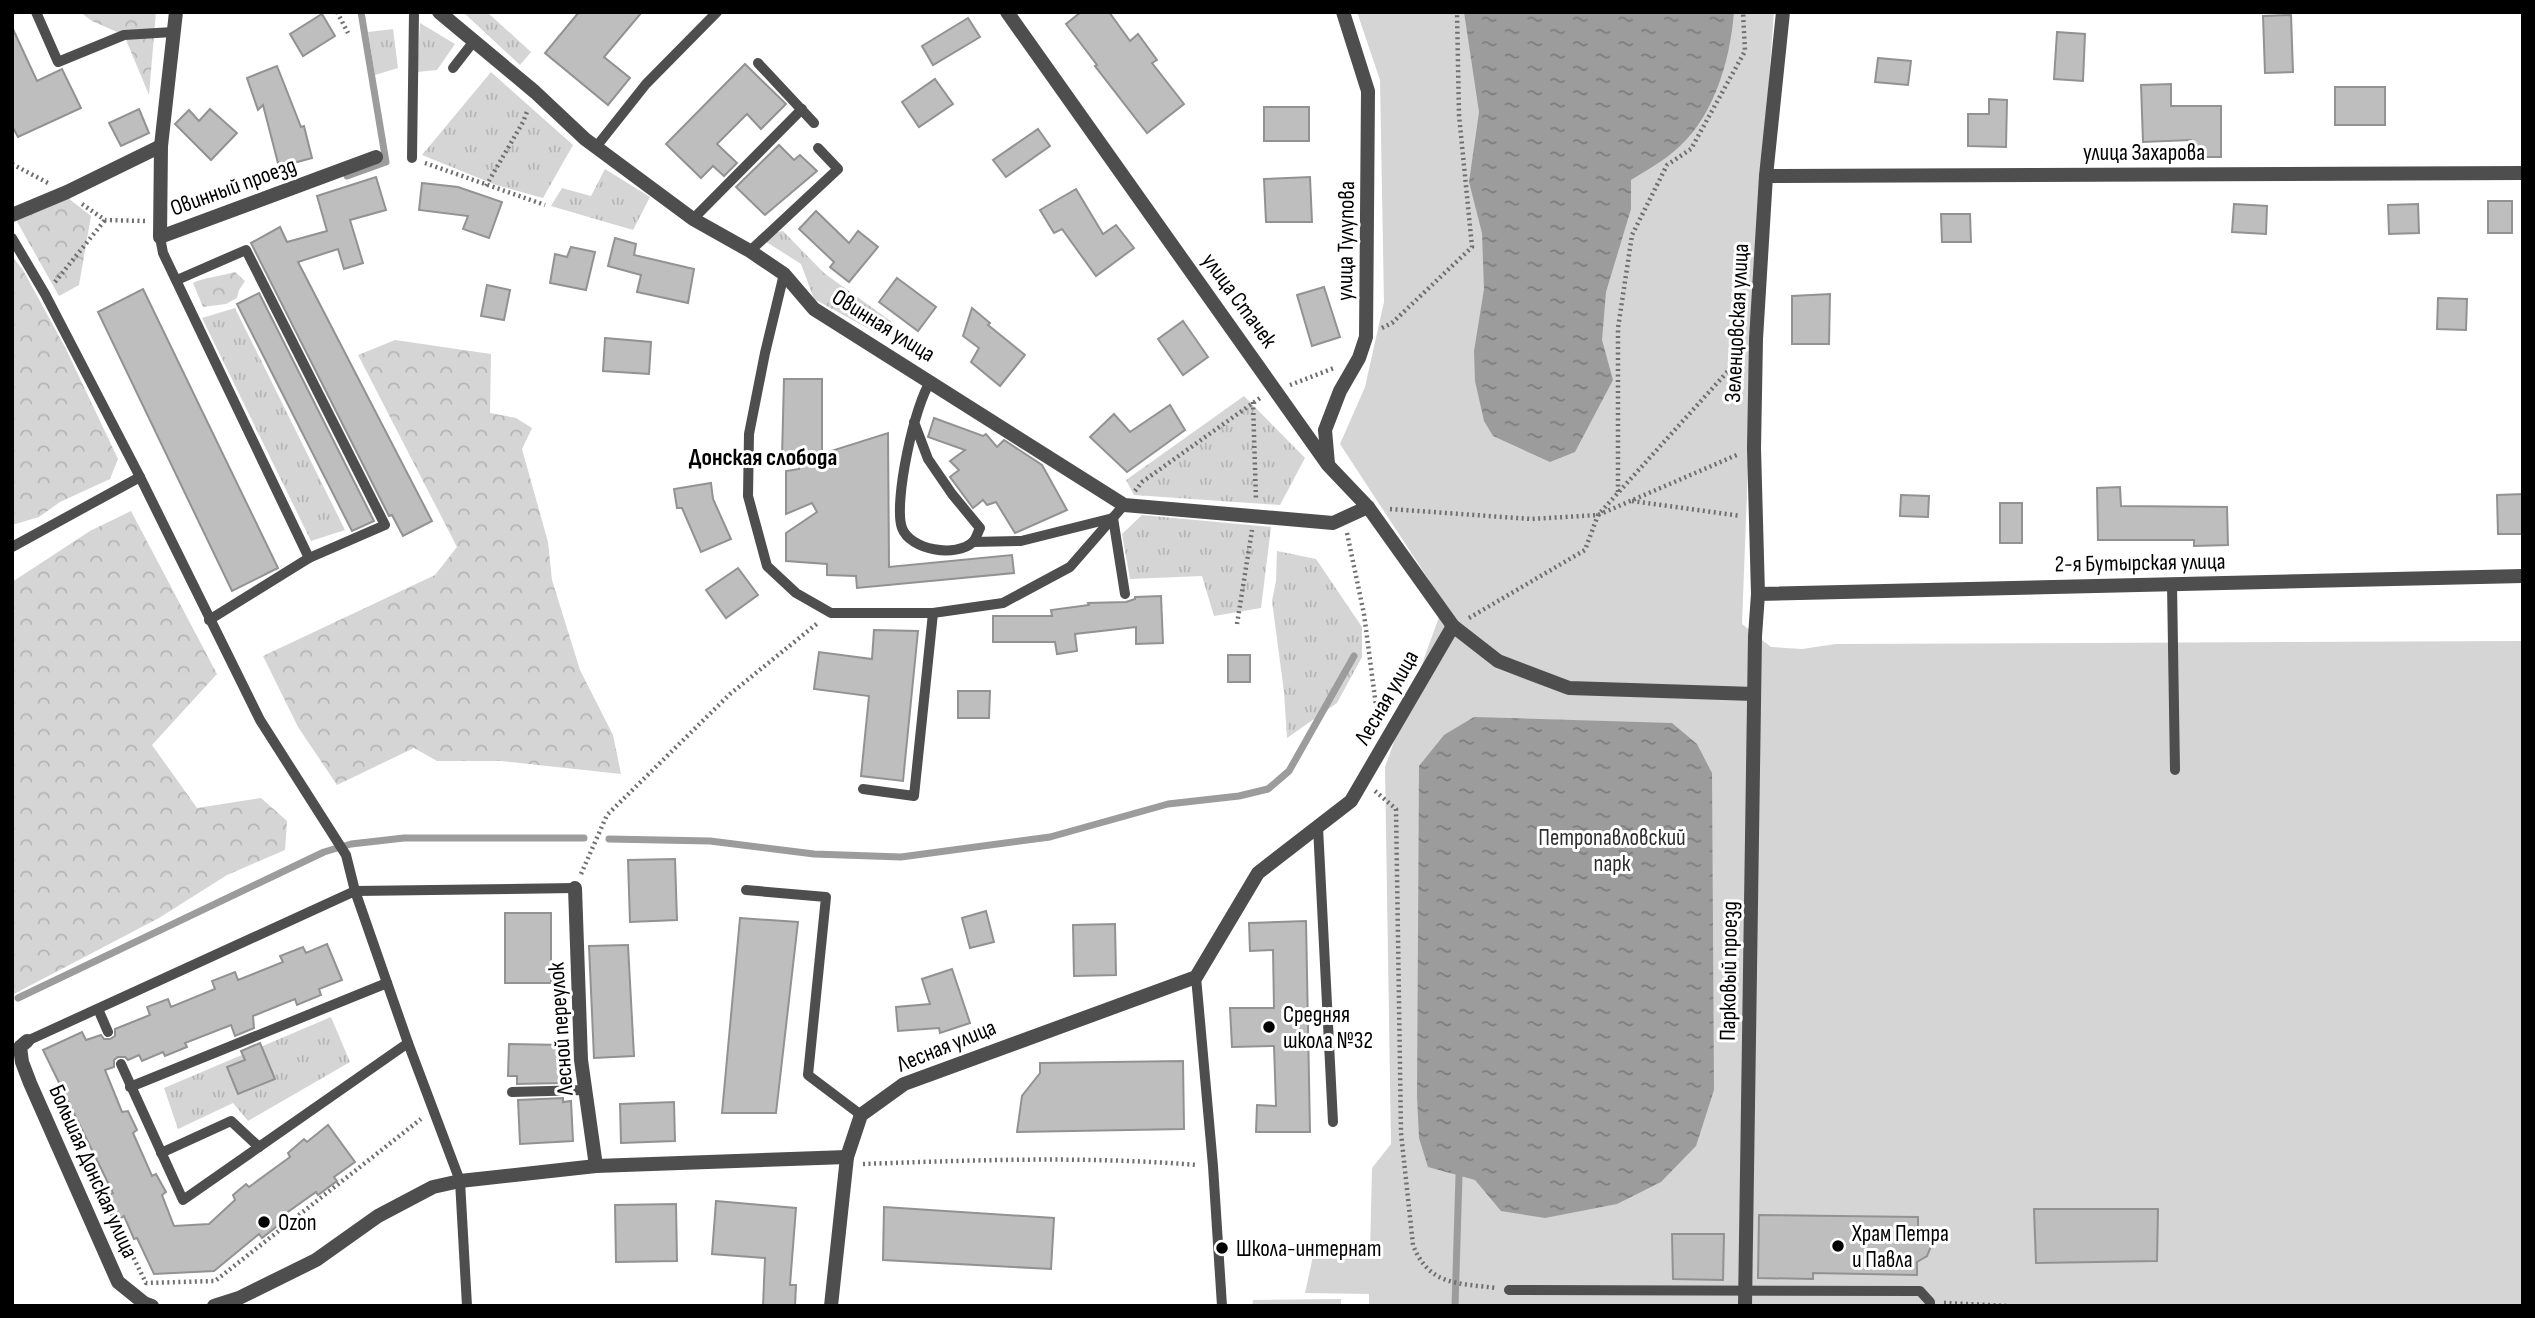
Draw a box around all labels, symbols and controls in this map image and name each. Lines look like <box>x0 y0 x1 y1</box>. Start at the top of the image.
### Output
street label: улица Захарова <box>2083 139 2205 167</box>
street label: Овинный проезд <box>167 151 300 223</box>
street label: улица Тулупова <box>1331 181 1361 301</box>
street label: Зеленцовская улица <box>1719 243 1755 403</box>
street label: улица Стачек <box>1195 248 1283 354</box>
street label: Овинная улица <box>827 283 940 368</box>
district label: Донская слобода <box>689 443 837 472</box>
street label: 2-я Бутырская улица <box>2054 548 2226 578</box>
street label: Лесная улица <box>1348 645 1425 751</box>
park label: Петропавловский парк <box>1538 824 1686 878</box>
street label: Парковый проезд <box>1714 901 1744 1041</box>
street label: Лесной переулок <box>542 961 580 1098</box>
place label: Средняя школа №32 <box>1283 1001 1373 1055</box>
street label: Лесная улица <box>892 1013 1000 1079</box>
marker: Средняя школа №32 <box>1261 1019 1277 1035</box>
street label: Большая Донская улица <box>42 1080 144 1262</box>
place label: Ozon <box>278 1209 317 1237</box>
marker: Ozon <box>256 1214 272 1230</box>
place label: Храм Петра и Павла <box>1851 1220 1949 1274</box>
place label: Школа-интернат <box>1236 1235 1381 1263</box>
marker: Храм Петра и Павла <box>1830 1238 1846 1254</box>
marker: Школа-интернат <box>1214 1240 1230 1256</box>

